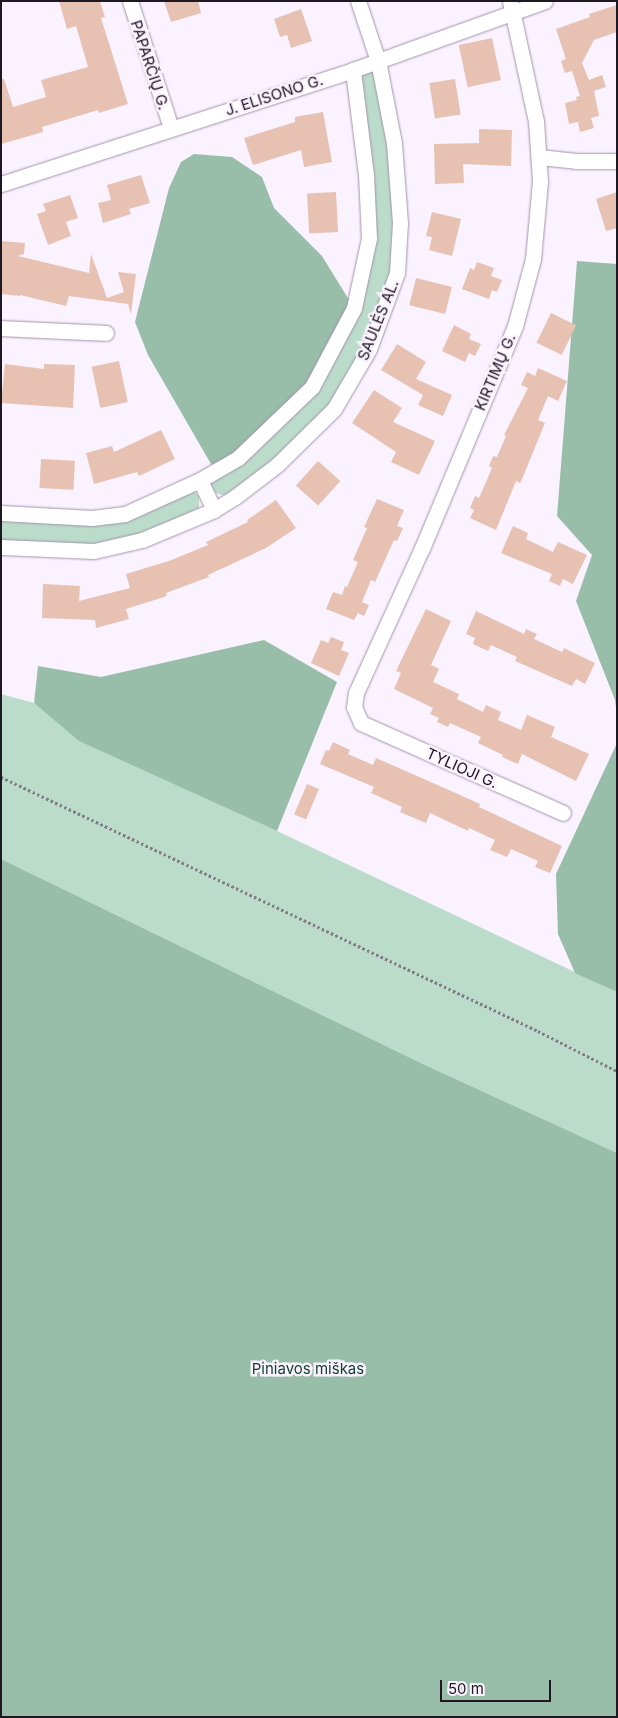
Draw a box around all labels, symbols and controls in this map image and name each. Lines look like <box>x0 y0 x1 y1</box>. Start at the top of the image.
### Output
street label: PAPARČIŲ G. <box>127 18 173 112</box>
street label: J. ELISONO G. <box>223 71 325 119</box>
street label: SAULĖS AL. <box>354 277 402 363</box>
street label: KIRTIMŲ G. <box>471 331 519 413</box>
street label: TYLIOJI G. <box>423 744 501 792</box>
park label: Piniavos miškas <box>252 1360 364 1378</box>
scale bar <box>443 1670 554 1702</box>
text: 50 m <box>448 1679 484 1698</box>

